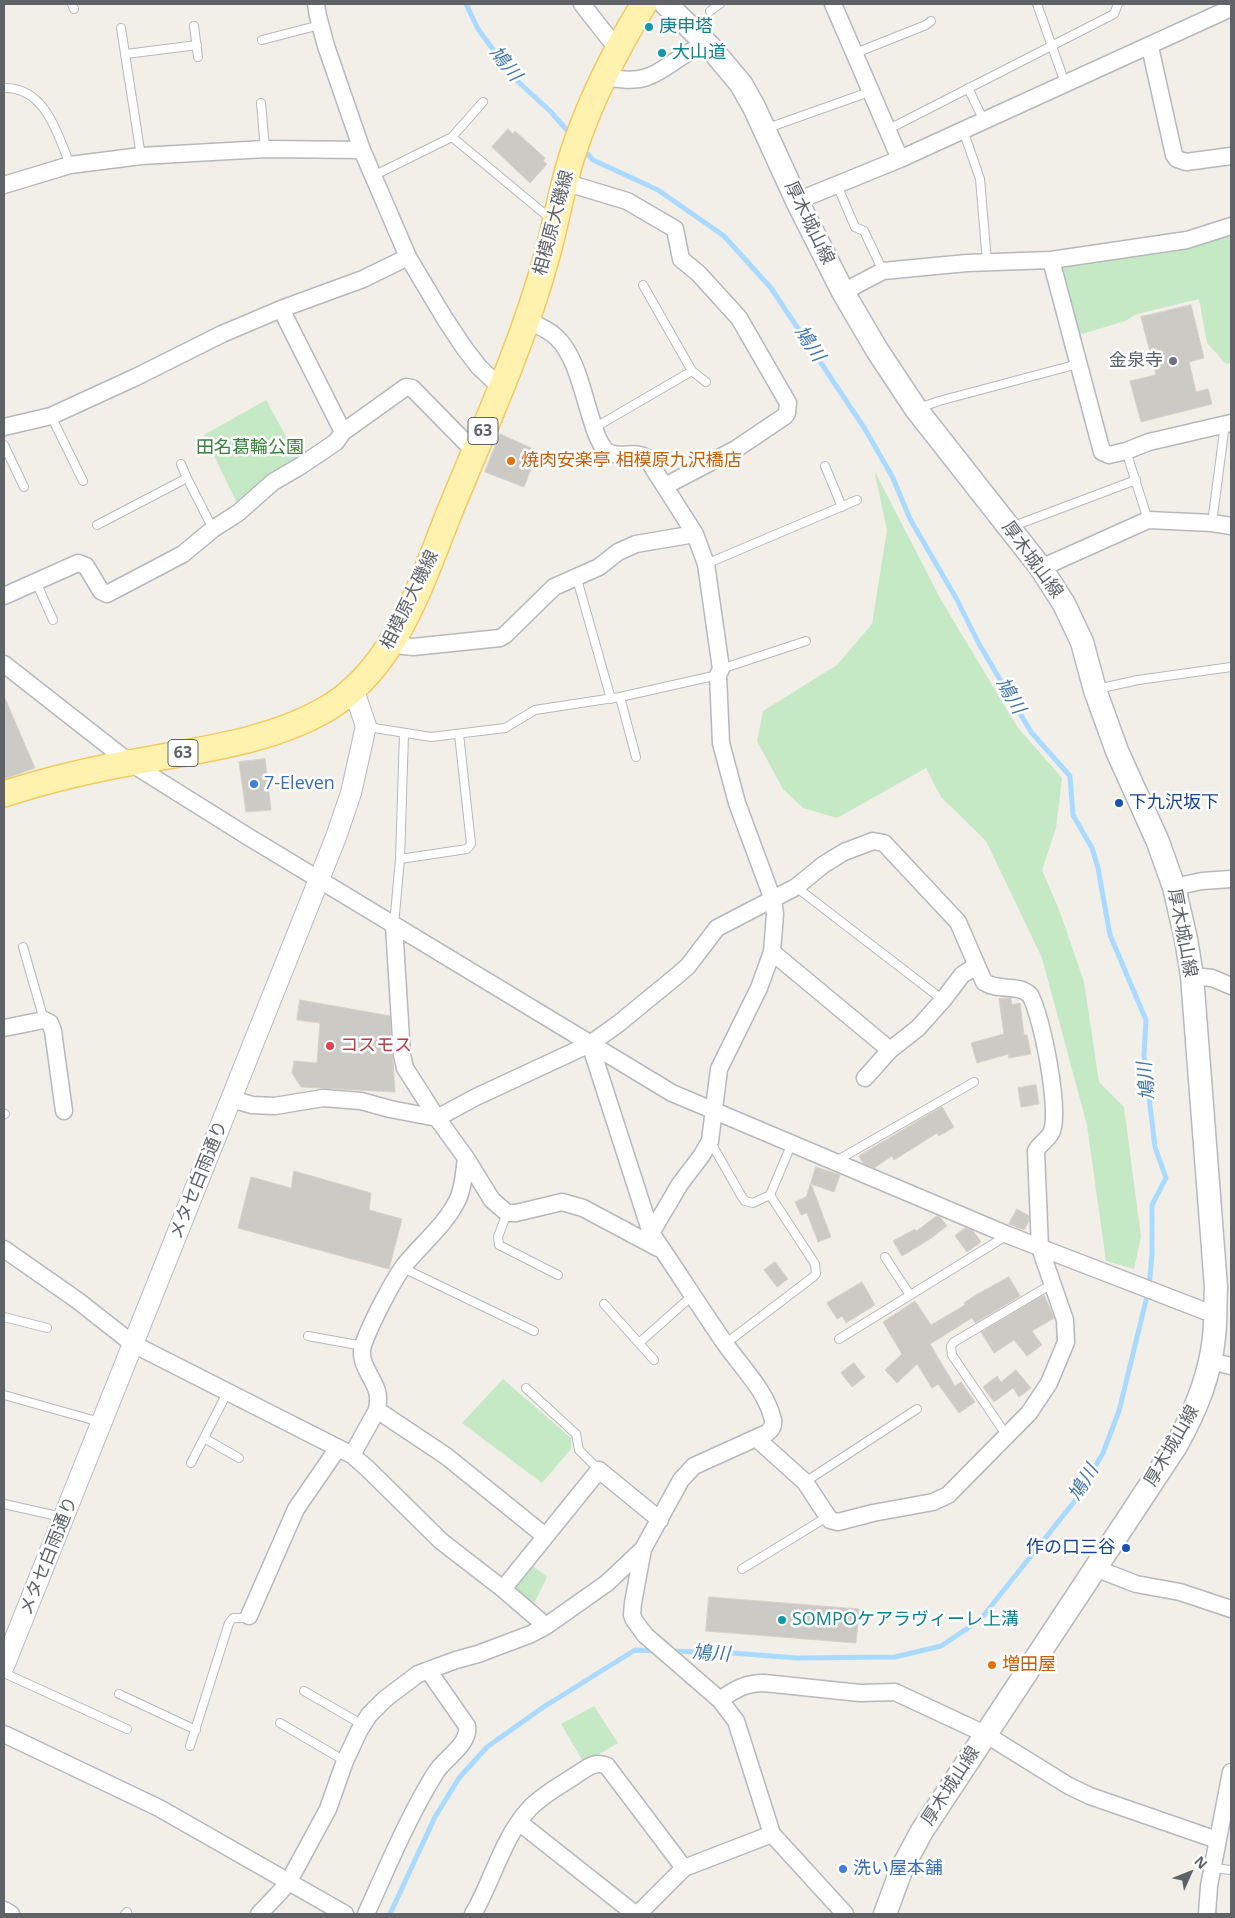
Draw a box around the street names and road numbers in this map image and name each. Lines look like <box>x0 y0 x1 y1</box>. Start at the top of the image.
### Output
street label: 相模原大磯線 <box>530 168 578 278</box>
street label: 厚木城山線 <box>780 178 838 268</box>
road number: 63 <box>468 418 498 444</box>
street label: 厚木城山線 <box>997 517 1067 603</box>
street label: 相模原大磯線 <box>377 547 443 653</box>
road number: 63 <box>168 740 198 766</box>
street label: 厚木城山線 <box>1163 887 1201 979</box>
street label: メタセ白雨通り <box>165 1118 233 1242</box>
street label: 厚木城山線 <box>1140 1402 1204 1490</box>
street label: メタセ白雨通り <box>15 1494 83 1618</box>
street label: 厚木城山線 <box>917 1742 985 1830</box>

